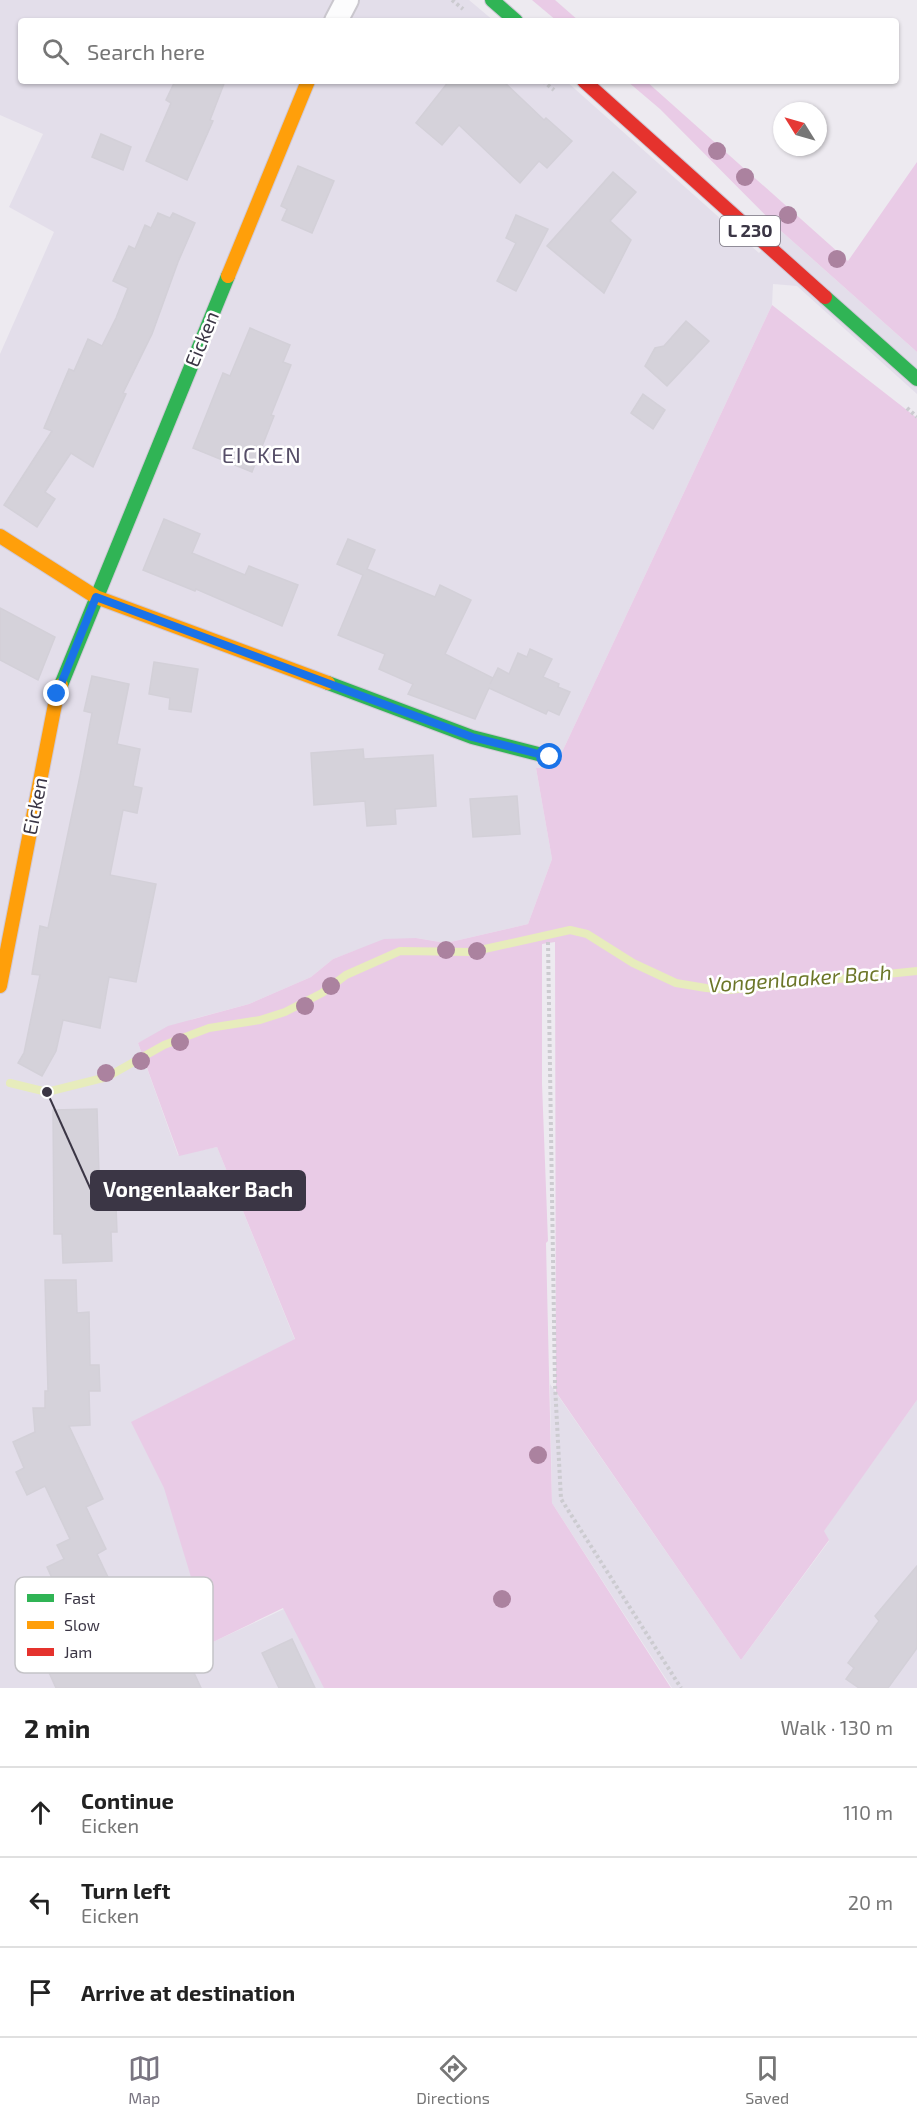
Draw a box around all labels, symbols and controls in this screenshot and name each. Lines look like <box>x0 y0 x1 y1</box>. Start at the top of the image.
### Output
search box <box>18 18 899 84</box>
icon: search <box>39 35 72 68</box>
text: Search here <box>87 38 205 64</box>
north arrow <box>773 102 827 156</box>
road number: L 230 <box>720 216 780 246</box>
street label: Eicken <box>179 307 223 370</box>
district label: EICKEN <box>222 441 302 467</box>
route end <box>43 680 69 706</box>
route start <box>536 743 562 769</box>
street label: Eicken <box>17 775 51 837</box>
water label: Vongenlaaker Bach <box>707 959 892 996</box>
callout: Vongenlaaker Bach <box>91 1171 305 1210</box>
text: Vongenlaaker Bach <box>103 1176 293 1201</box>
legend <box>15 1577 213 1673</box>
text: Fast <box>64 1588 95 1607</box>
text: Slow <box>64 1615 100 1634</box>
text: Jam <box>64 1642 92 1661</box>
text: 2 min <box>24 1712 90 1743</box>
text: Walk · 130 m <box>781 1715 893 1739</box>
text: Continue <box>81 1787 174 1813</box>
icon: ahead <box>24 1796 57 1829</box>
text: 110 m <box>843 1800 893 1824</box>
text: Eicken <box>81 1813 139 1837</box>
text: Turn left <box>81 1877 170 1903</box>
icon: left <box>24 1886 57 1919</box>
text: 20 m <box>848 1890 893 1914</box>
text: Eicken <box>81 1903 139 1927</box>
icon: arrive <box>24 1976 57 2009</box>
text: Arrive at destination <box>81 1979 295 2005</box>
tab: Map <box>128 2052 161 2107</box>
tab: Directions <box>416 2052 490 2107</box>
tab: Saved <box>745 2052 789 2107</box>

